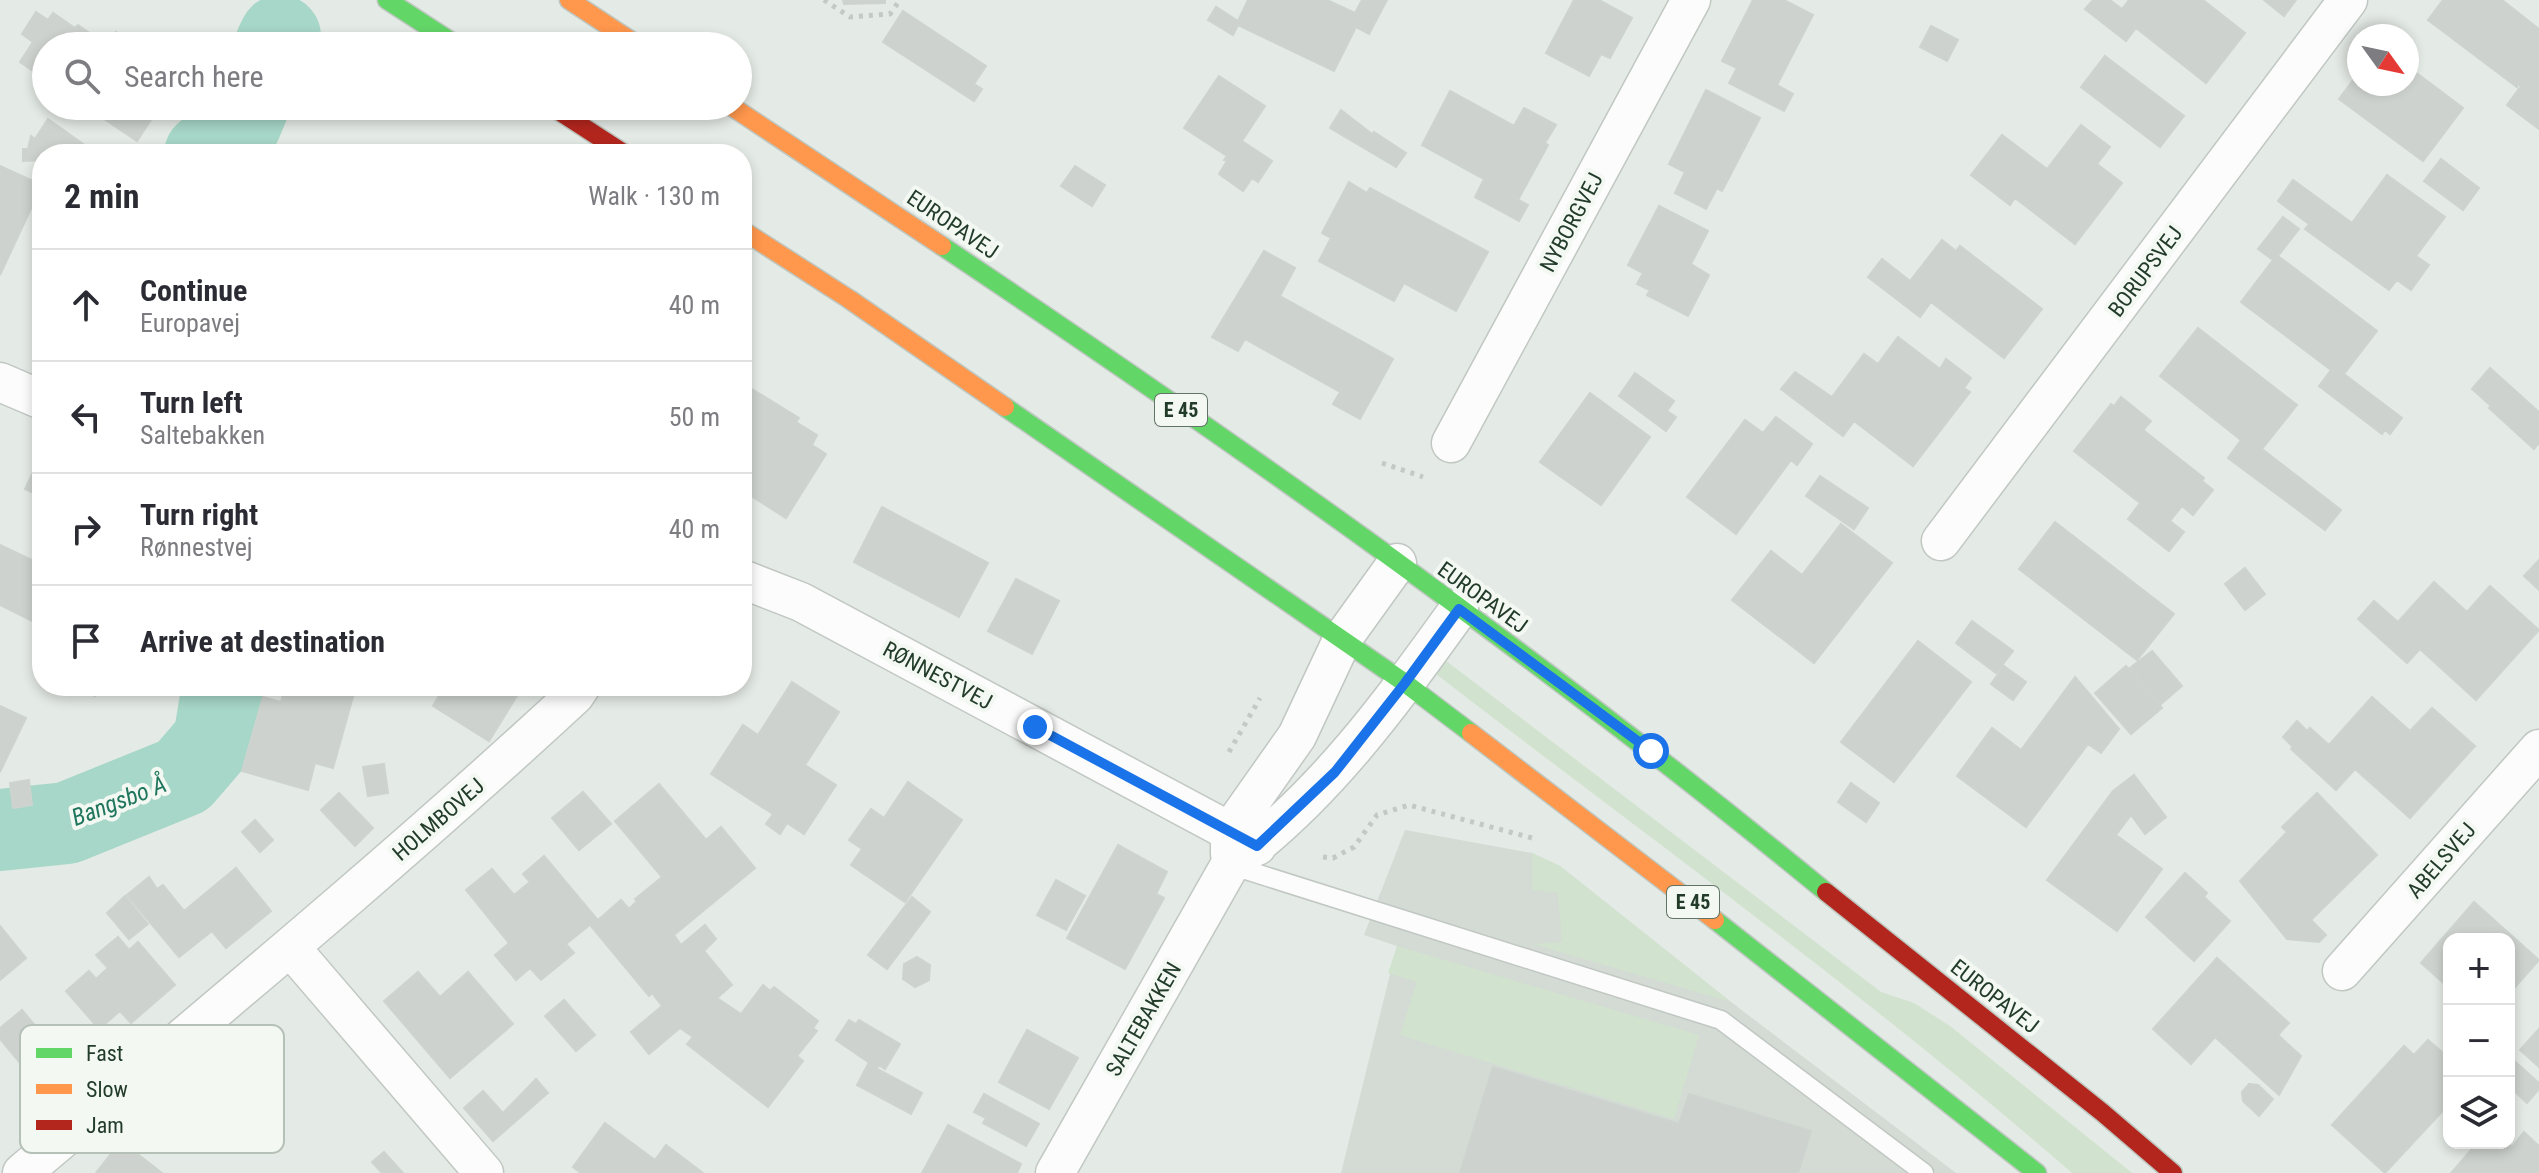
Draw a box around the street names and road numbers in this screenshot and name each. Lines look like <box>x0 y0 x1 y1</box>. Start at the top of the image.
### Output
street label: NYBORGVEJ <box>1535 168 1608 276</box>
street label: EUROPAVEJ <box>902 185 1003 264</box>
street label: BORUPSVEJ <box>2103 221 2188 321</box>
road number: E 45 <box>1155 394 1207 426</box>
street label: EUROPAVEJ <box>1433 557 1532 638</box>
street label: RØNNESTVEJ <box>879 636 997 715</box>
street label: HOLMBOVEJ <box>388 773 489 866</box>
street label: ABELSVEJ <box>2402 818 2481 903</box>
road number: E 45 <box>1667 886 1719 918</box>
street label: EUROPAVEJ <box>1946 954 2044 1038</box>
street label: SALTEBAKKEN <box>1101 958 1186 1081</box>

